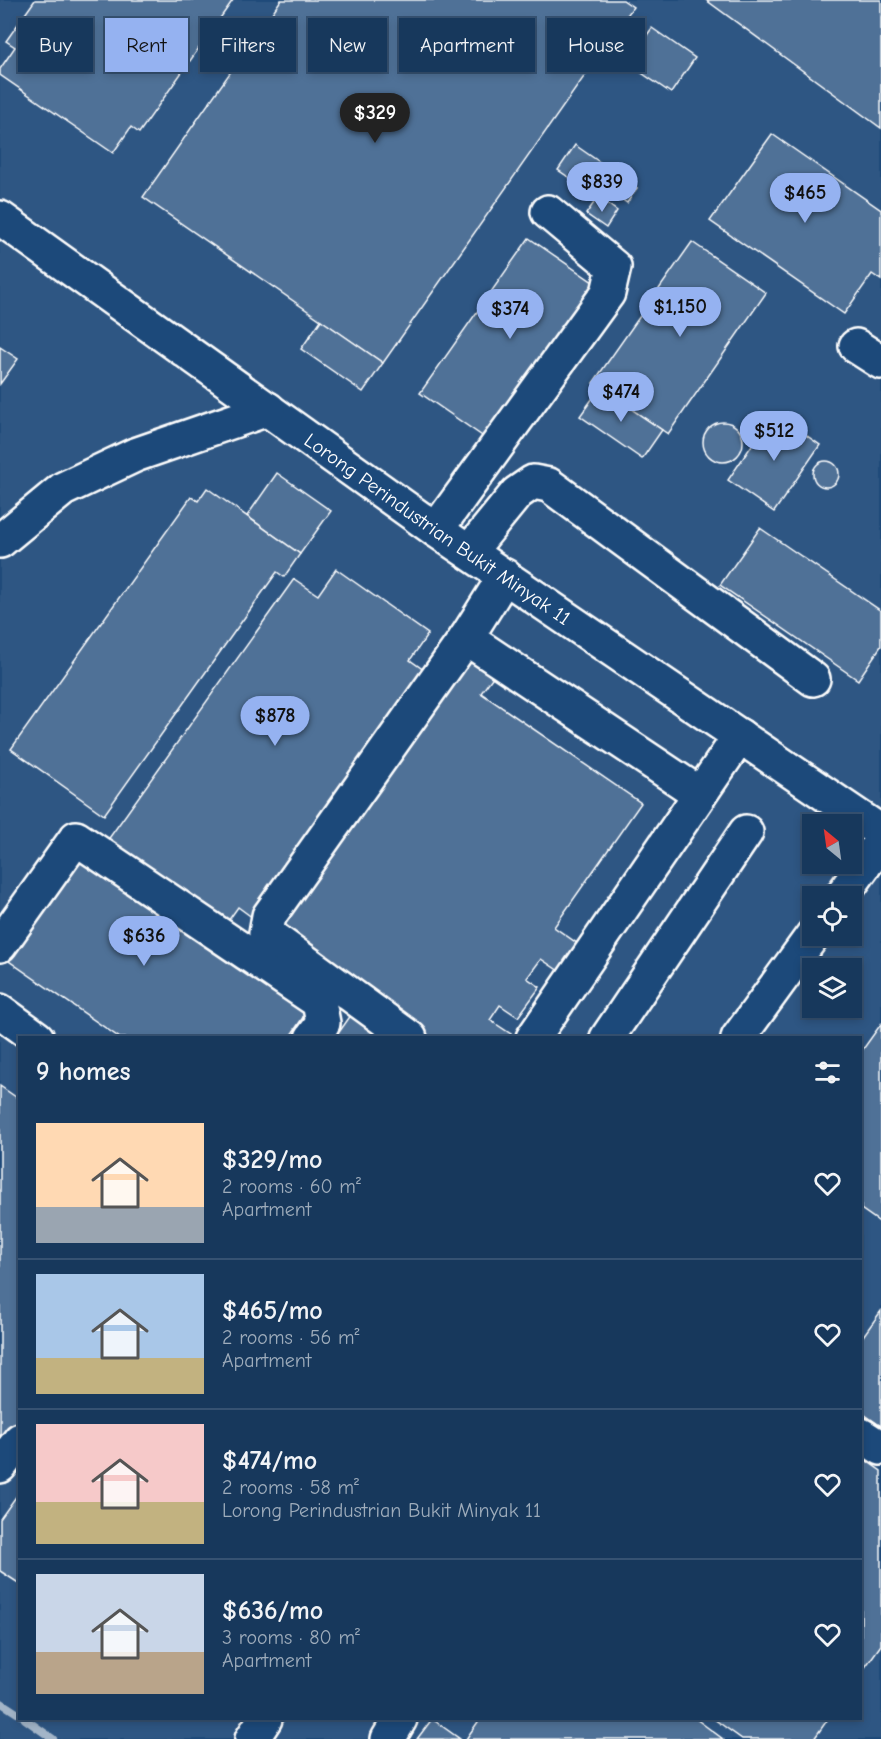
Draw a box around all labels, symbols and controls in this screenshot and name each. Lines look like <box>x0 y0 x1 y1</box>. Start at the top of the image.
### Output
chip: Buy <box>18 18 93 72</box>
chip: Rent <box>105 18 188 72</box>
chip: Filters <box>200 18 296 72</box>
chip: New <box>308 18 387 72</box>
chip: Apartment <box>399 18 535 72</box>
chip: House <box>547 18 645 72</box>
pin: $329 <box>339 93 411 144</box>
text: $329 <box>354 101 396 124</box>
pin: $839 <box>566 162 638 213</box>
text: $839 <box>581 170 623 193</box>
pin: $465 <box>769 173 841 224</box>
text: $465 <box>784 181 826 204</box>
pin: $1,150 <box>631 287 729 338</box>
pin: $374 <box>474 289 546 340</box>
text: $1,150 <box>653 295 707 318</box>
text: $374 <box>491 297 529 320</box>
pin: $474 <box>585 372 657 423</box>
text: $474 <box>602 380 640 403</box>
pin: $512 <box>738 411 810 462</box>
text: $512 <box>754 419 794 442</box>
street label: Lorong Perindustrian Bukit Minyak 11 <box>300 428 575 630</box>
pin: $878 <box>239 696 311 747</box>
text: $878 <box>255 704 295 727</box>
north arrow <box>802 814 862 874</box>
map controls <box>802 814 862 1018</box>
button: locate <box>802 886 862 946</box>
pin: $636 <box>108 916 180 967</box>
text: $636 <box>123 924 165 947</box>
button: layers <box>802 958 862 1018</box>
icon: filters <box>811 1056 844 1089</box>
text: 9 homes <box>36 1057 131 1087</box>
text: $329/mo <box>222 1145 323 1175</box>
icon: home <box>84 1147 156 1219</box>
icon: heart <box>811 1167 844 1200</box>
text: 2 rooms · 60 m² <box>222 1175 361 1198</box>
text: Apartment <box>222 1198 312 1221</box>
text: $465/mo <box>222 1296 323 1326</box>
icon: home <box>84 1298 156 1370</box>
icon: heart <box>811 1318 844 1351</box>
text: 2 rooms · 56 m² <box>222 1326 360 1349</box>
text: Apartment <box>222 1349 312 1372</box>
text: $474/mo <box>222 1446 317 1476</box>
icon: home <box>84 1448 156 1520</box>
icon: heart <box>811 1468 844 1501</box>
text: 2 rooms · 58 m² <box>222 1476 359 1499</box>
text: Lorong Perindustrian Bukit Minyak 11 <box>222 1499 541 1522</box>
text: $636/mo <box>222 1596 323 1626</box>
icon: home <box>84 1598 156 1670</box>
icon: heart <box>811 1618 844 1651</box>
text: 3 rooms · 80 m² <box>222 1626 360 1649</box>
text: Apartment <box>222 1649 312 1672</box>

